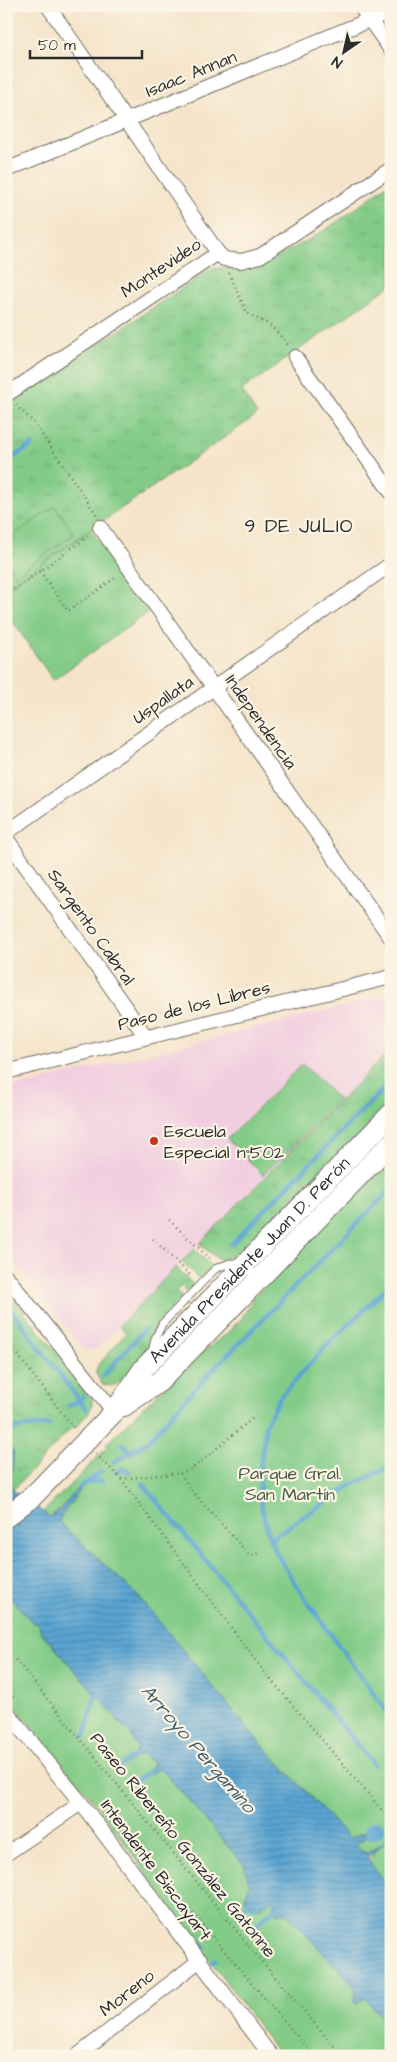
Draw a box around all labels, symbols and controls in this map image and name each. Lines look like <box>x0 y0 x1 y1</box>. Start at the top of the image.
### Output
scale bar <box>30 28 142 60</box>
north arrow <box>320 28 370 78</box>
text: 50 m <box>38 35 76 56</box>
street label: Isaac Annan <box>142 44 240 104</box>
text: N <box>328 51 347 73</box>
street label: Montevideo <box>116 232 206 304</box>
district label: 9 DE JULIO <box>244 513 354 540</box>
street label: Independencia <box>219 669 303 775</box>
street label: Uspallata <box>127 670 199 730</box>
street label: Sargento Cabral <box>41 864 141 991</box>
street label: Paso de los Libres <box>115 975 273 1037</box>
place label: Escuela Especial n°502 <box>164 1119 285 1165</box>
marker: Escuela Especial n°502 <box>148 1135 160 1147</box>
street label: Avenida Presidente Juan D. Perón <box>143 1151 355 1369</box>
park label: Parque Gral. San Martín <box>239 1461 341 1507</box>
water label: Arroyo Pergamino <box>134 1679 262 1820</box>
street label: Paseo Ribereño González Gatonne <box>84 1727 282 1963</box>
street label: Intendente Biscayart <box>94 1794 218 1947</box>
street label: Moreno <box>94 1964 160 2022</box>

